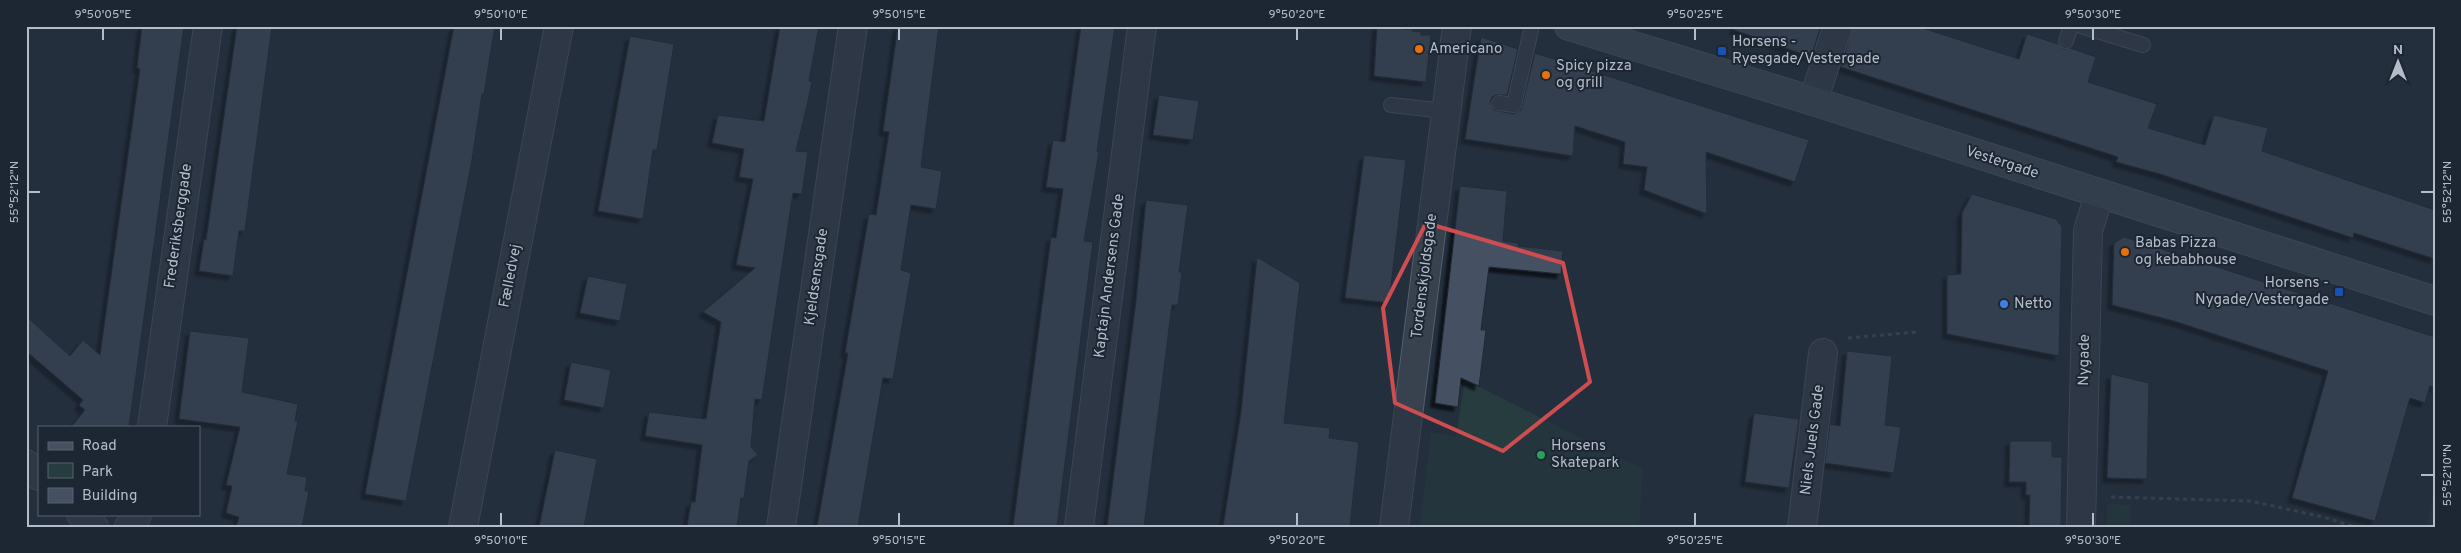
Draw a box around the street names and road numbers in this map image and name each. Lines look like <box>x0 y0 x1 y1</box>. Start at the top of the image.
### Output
street label: Vestergade <box>1963 142 2041 184</box>
street label: Frederiksberggade <box>161 162 197 290</box>
street label: Kaptajn Andersens Gade <box>1090 193 1130 359</box>
street label: Tordenskjoldsgade <box>1408 212 1442 340</box>
street label: Kjeldsensgade <box>801 227 833 327</box>
street label: Fælledvej <box>496 243 526 309</box>
street label: Nygade <box>2075 334 2095 386</box>
street label: Niels Juels Gade <box>1797 384 1829 496</box>

